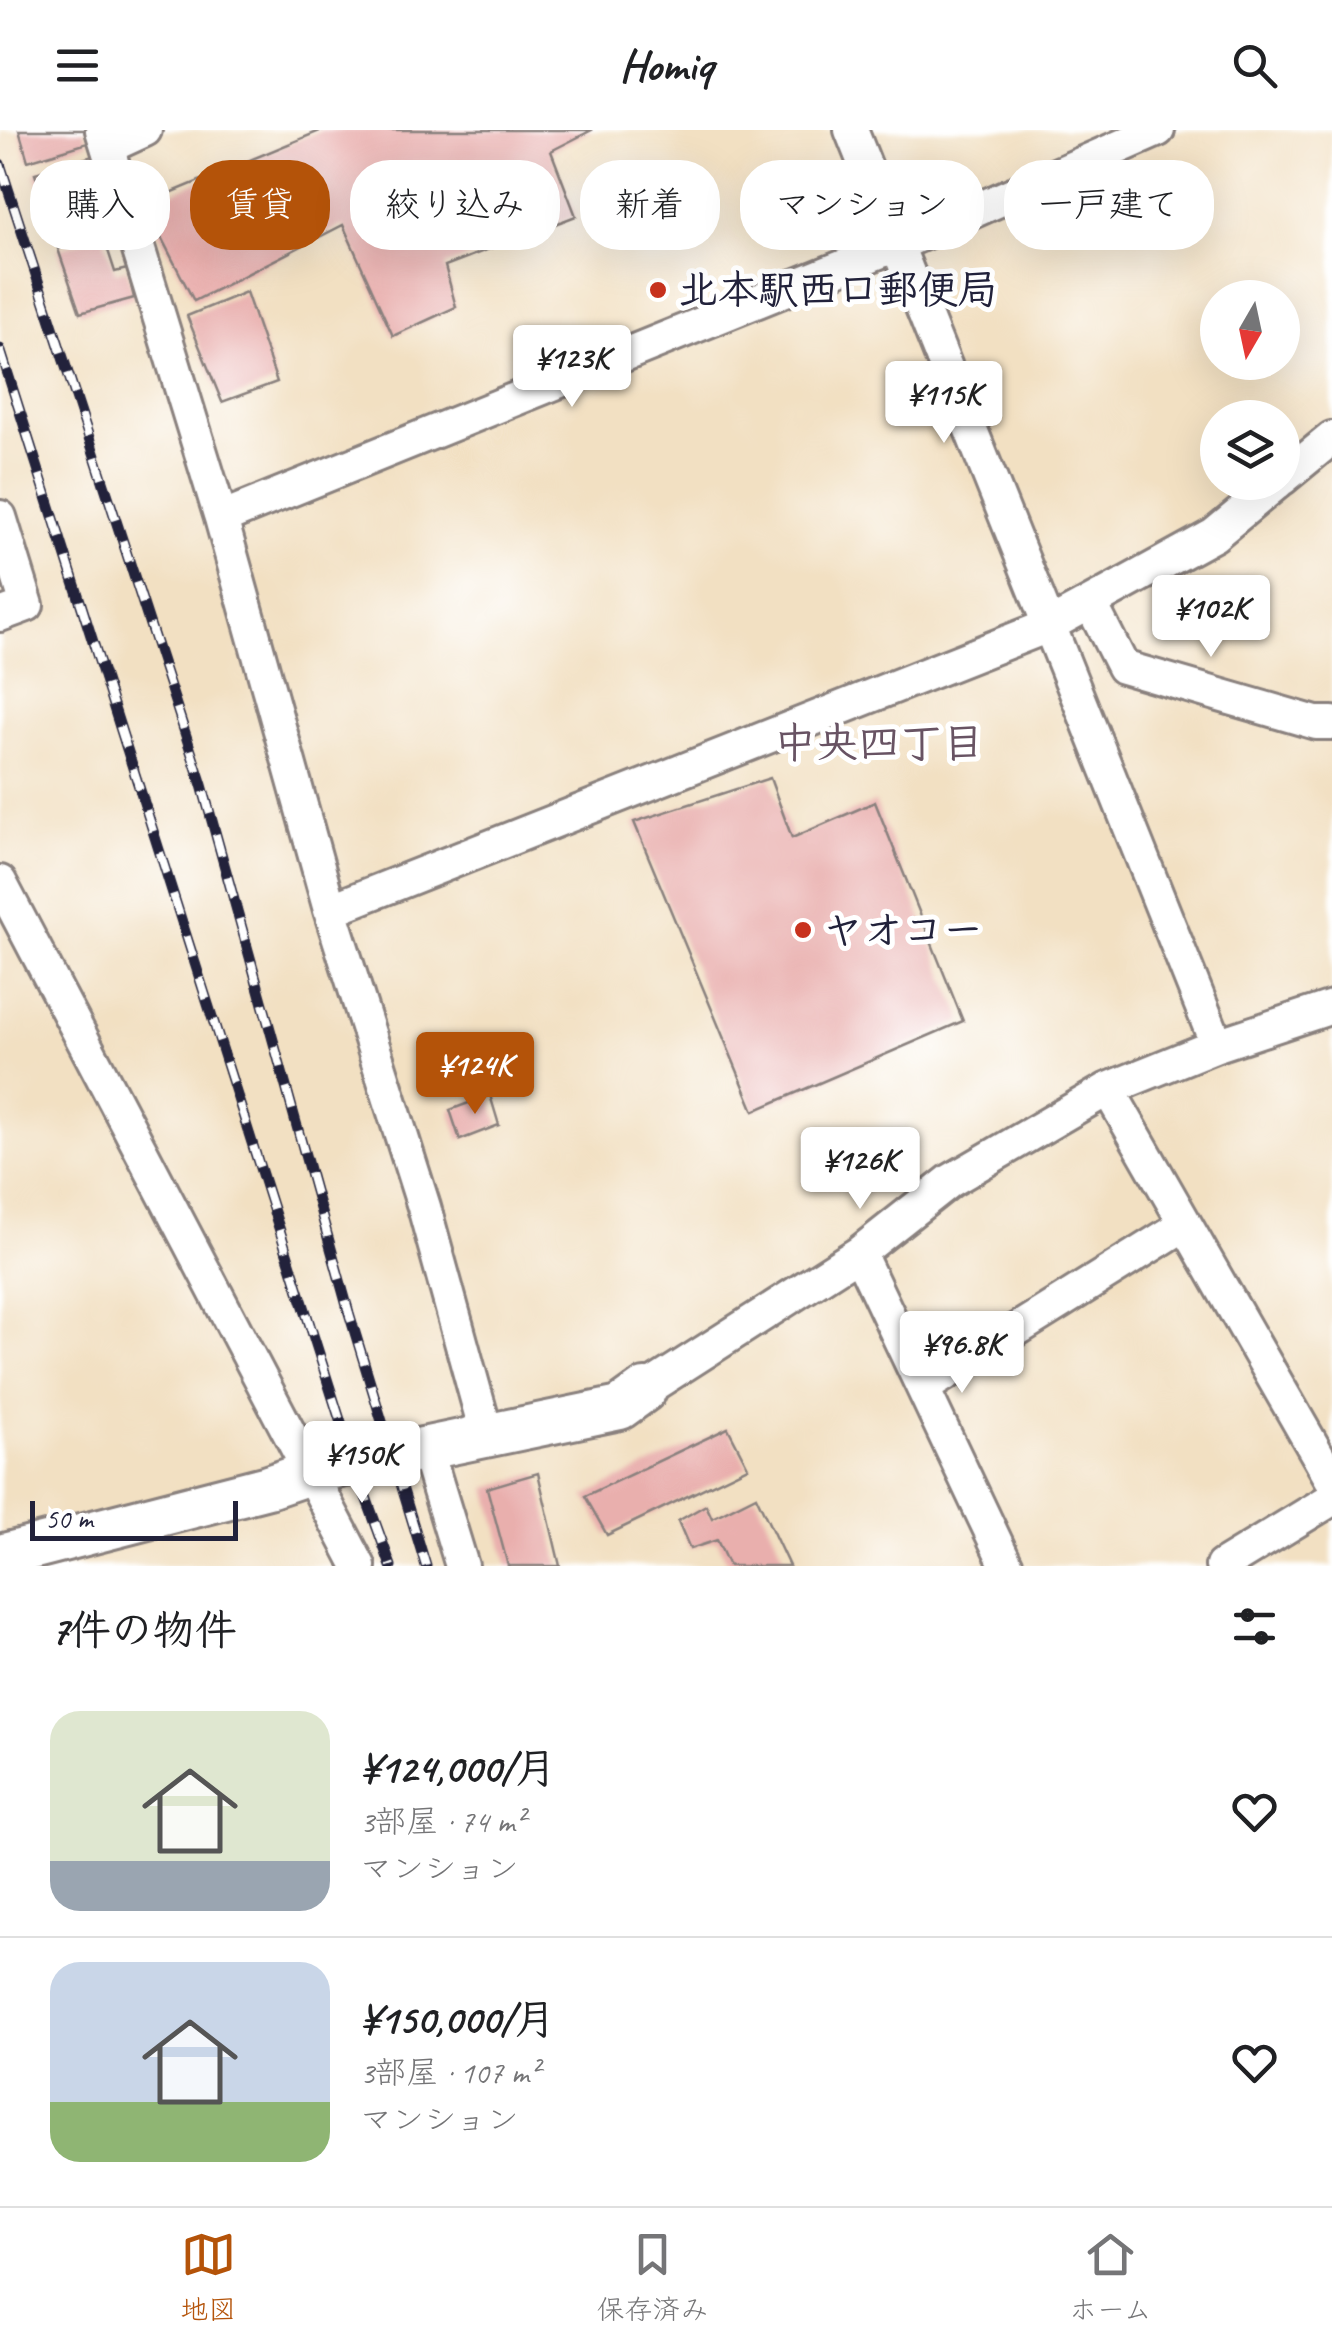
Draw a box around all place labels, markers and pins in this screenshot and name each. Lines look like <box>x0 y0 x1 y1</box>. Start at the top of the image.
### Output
place label: 北本駅西口郵便局 <box>678 265 998 315</box>
marker: 北本駅西口郵便局 <box>647 279 669 301</box>
pin: ¥123K <box>502 325 642 410</box>
pin: ¥115K <box>874 361 1014 446</box>
pin: ¥102K <box>1141 575 1281 660</box>
place label: ヤオコー <box>823 905 983 955</box>
marker: ヤオコー <box>792 919 814 941</box>
pin: ¥124K <box>405 1032 545 1117</box>
pin: ¥126K <box>790 1127 930 1212</box>
pin: ¥96.8K <box>881 1311 1043 1396</box>
pin: ¥150K <box>292 1421 432 1506</box>

